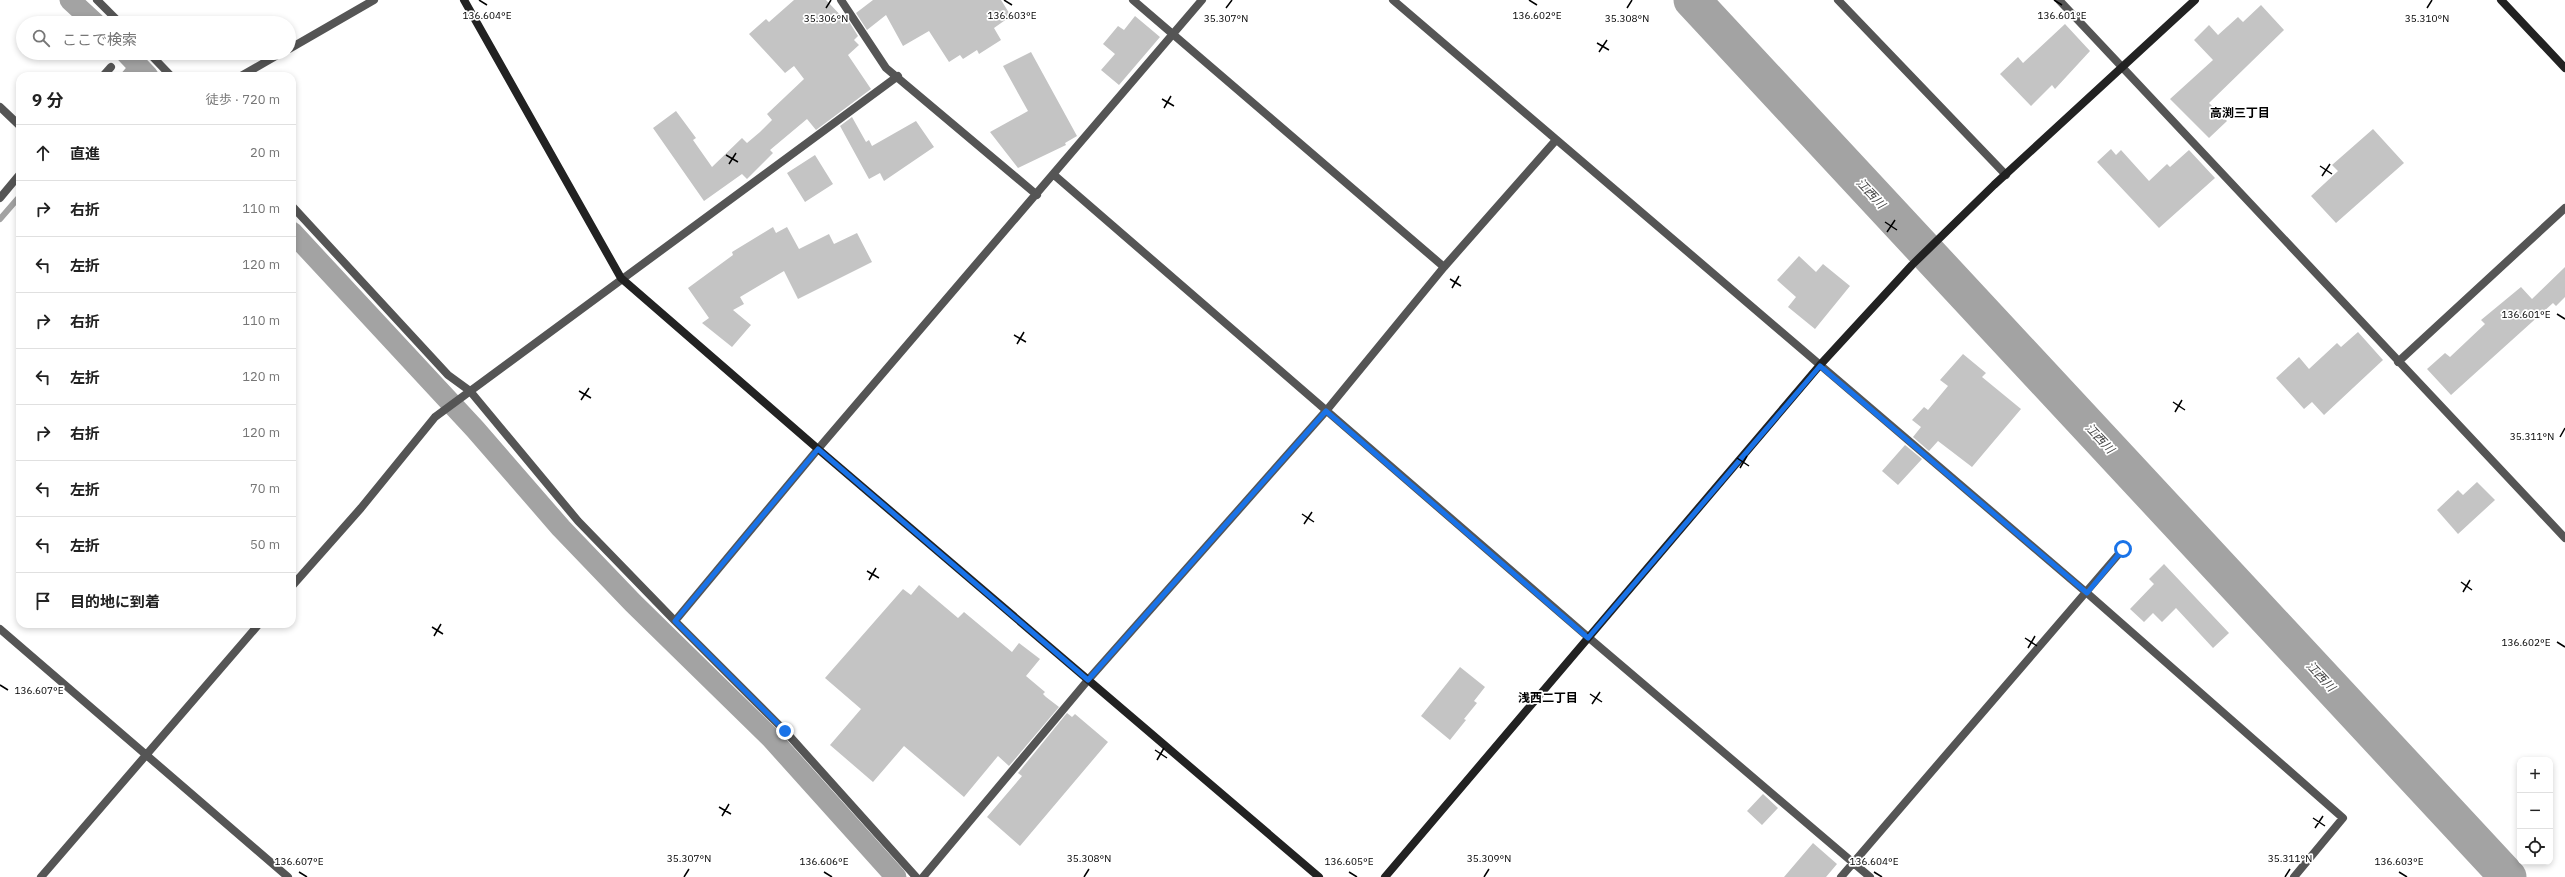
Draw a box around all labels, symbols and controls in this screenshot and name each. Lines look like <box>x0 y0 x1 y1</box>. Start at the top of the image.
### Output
text: 136.604°E <box>462 9 512 22</box>
text: 136.603°E <box>987 9 1037 22</box>
text: 136.602°E <box>1512 9 1562 22</box>
text: 136.601°E <box>2037 9 2087 22</box>
text: 35.306°N <box>804 12 848 25</box>
text: 35.307°N <box>1204 12 1248 25</box>
text: 35.308°N <box>1605 12 1649 25</box>
text: 35.310°N <box>2405 12 2449 25</box>
search box <box>16 16 296 60</box>
icon: search <box>30 27 52 49</box>
text: ここで検索 <box>62 30 137 49</box>
text: 9 分 <box>32 89 63 111</box>
text: 徒歩 · 720 m <box>206 91 280 108</box>
district label: 高渕三丁目 <box>2210 105 2270 120</box>
icon: ahead <box>32 142 54 164</box>
text: 直進 <box>70 144 100 163</box>
text: 20 m <box>250 144 280 161</box>
water label: 江西川 <box>1853 175 1890 213</box>
icon: right <box>32 198 54 220</box>
text: 右折 <box>70 200 100 219</box>
text: 110 m <box>242 200 280 217</box>
icon: left <box>32 254 54 276</box>
text: 左折 <box>70 256 100 275</box>
text: 120 m <box>242 256 280 273</box>
text: 136.601°E <box>2501 308 2551 321</box>
icon: right <box>32 310 54 332</box>
text: 右折 <box>70 312 100 331</box>
text: 110 m <box>242 312 280 329</box>
icon: left <box>32 366 54 388</box>
text: 左折 <box>70 368 100 387</box>
text: 120 m <box>242 368 280 385</box>
water label: 江西川 <box>2082 420 2119 458</box>
icon: right <box>32 422 54 444</box>
text: 右折 <box>70 424 100 443</box>
text: 120 m <box>242 424 280 441</box>
text: 35.311°N <box>2510 430 2554 443</box>
icon: left <box>32 478 54 500</box>
text: 左折 <box>70 480 100 499</box>
text: 70 m <box>250 480 280 497</box>
icon: left <box>32 534 54 556</box>
text: 左折 <box>70 536 100 555</box>
text: 50 m <box>250 536 280 553</box>
route start <box>2114 540 2132 558</box>
icon: arrive <box>32 590 54 612</box>
text: 目的地に到着 <box>70 592 160 611</box>
text: 136.602°E <box>2501 636 2551 649</box>
water label: 江西川 <box>2303 658 2340 696</box>
text: 136.607°E <box>14 684 64 697</box>
district label: 浅西二丁目 <box>1518 690 1578 705</box>
route end <box>776 722 794 740</box>
map controls <box>2517 757 2553 865</box>
button: + <box>2517 757 2553 793</box>
button: − <box>2517 793 2553 829</box>
button: locate <box>2517 829 2553 865</box>
text: 35.307°N <box>667 852 711 865</box>
text: 35.308°N <box>1067 852 1111 865</box>
text: 35.309°N <box>1467 852 1511 865</box>
text: 35.311°N <box>2268 852 2312 865</box>
text: 136.607°E <box>274 855 324 868</box>
text: 136.606°E <box>799 855 849 868</box>
text: 136.605°E <box>1324 855 1374 868</box>
text: 136.604°E <box>1849 855 1899 868</box>
text: 136.603°E <box>2374 855 2424 868</box>

